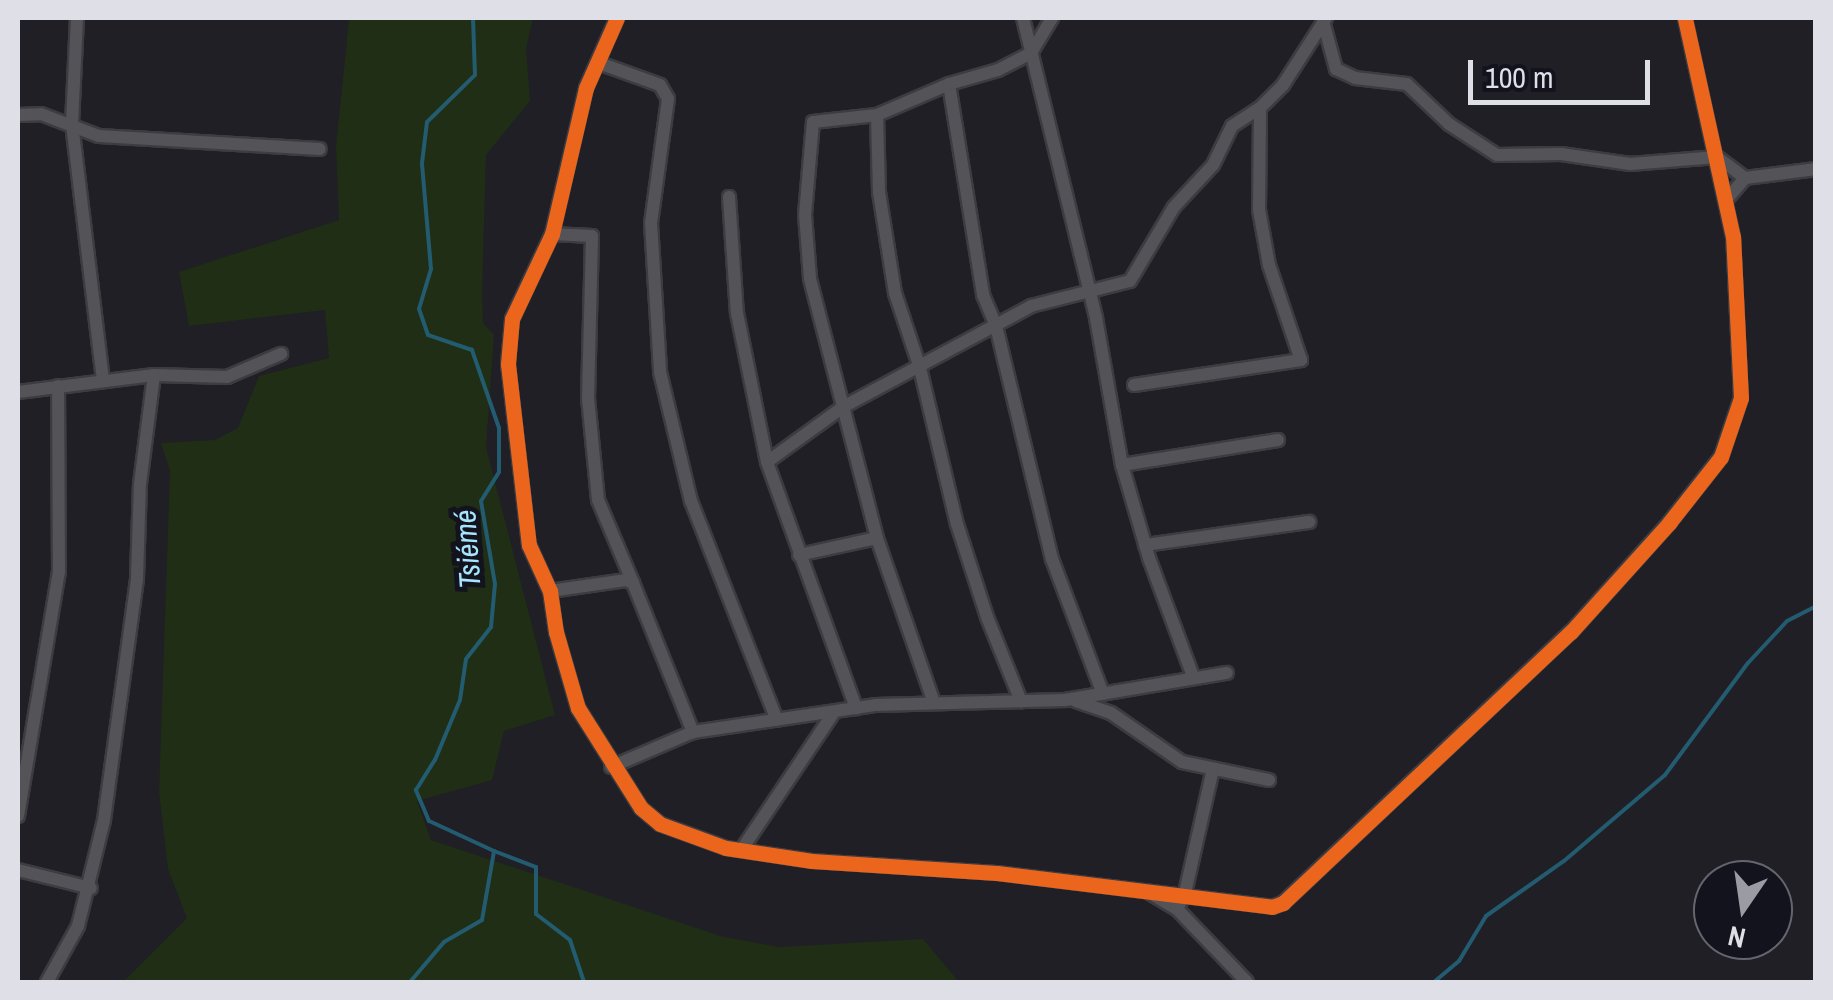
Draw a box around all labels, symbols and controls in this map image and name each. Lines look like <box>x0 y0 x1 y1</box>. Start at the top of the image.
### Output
scale bar <box>1473 40 1656 102</box>
text: 100 m <box>1485 57 1553 97</box>
water label: Tsiémé <box>446 508 488 590</box>
north arrow <box>1693 860 1793 960</box>
text: N <box>1724 917 1749 958</box>

